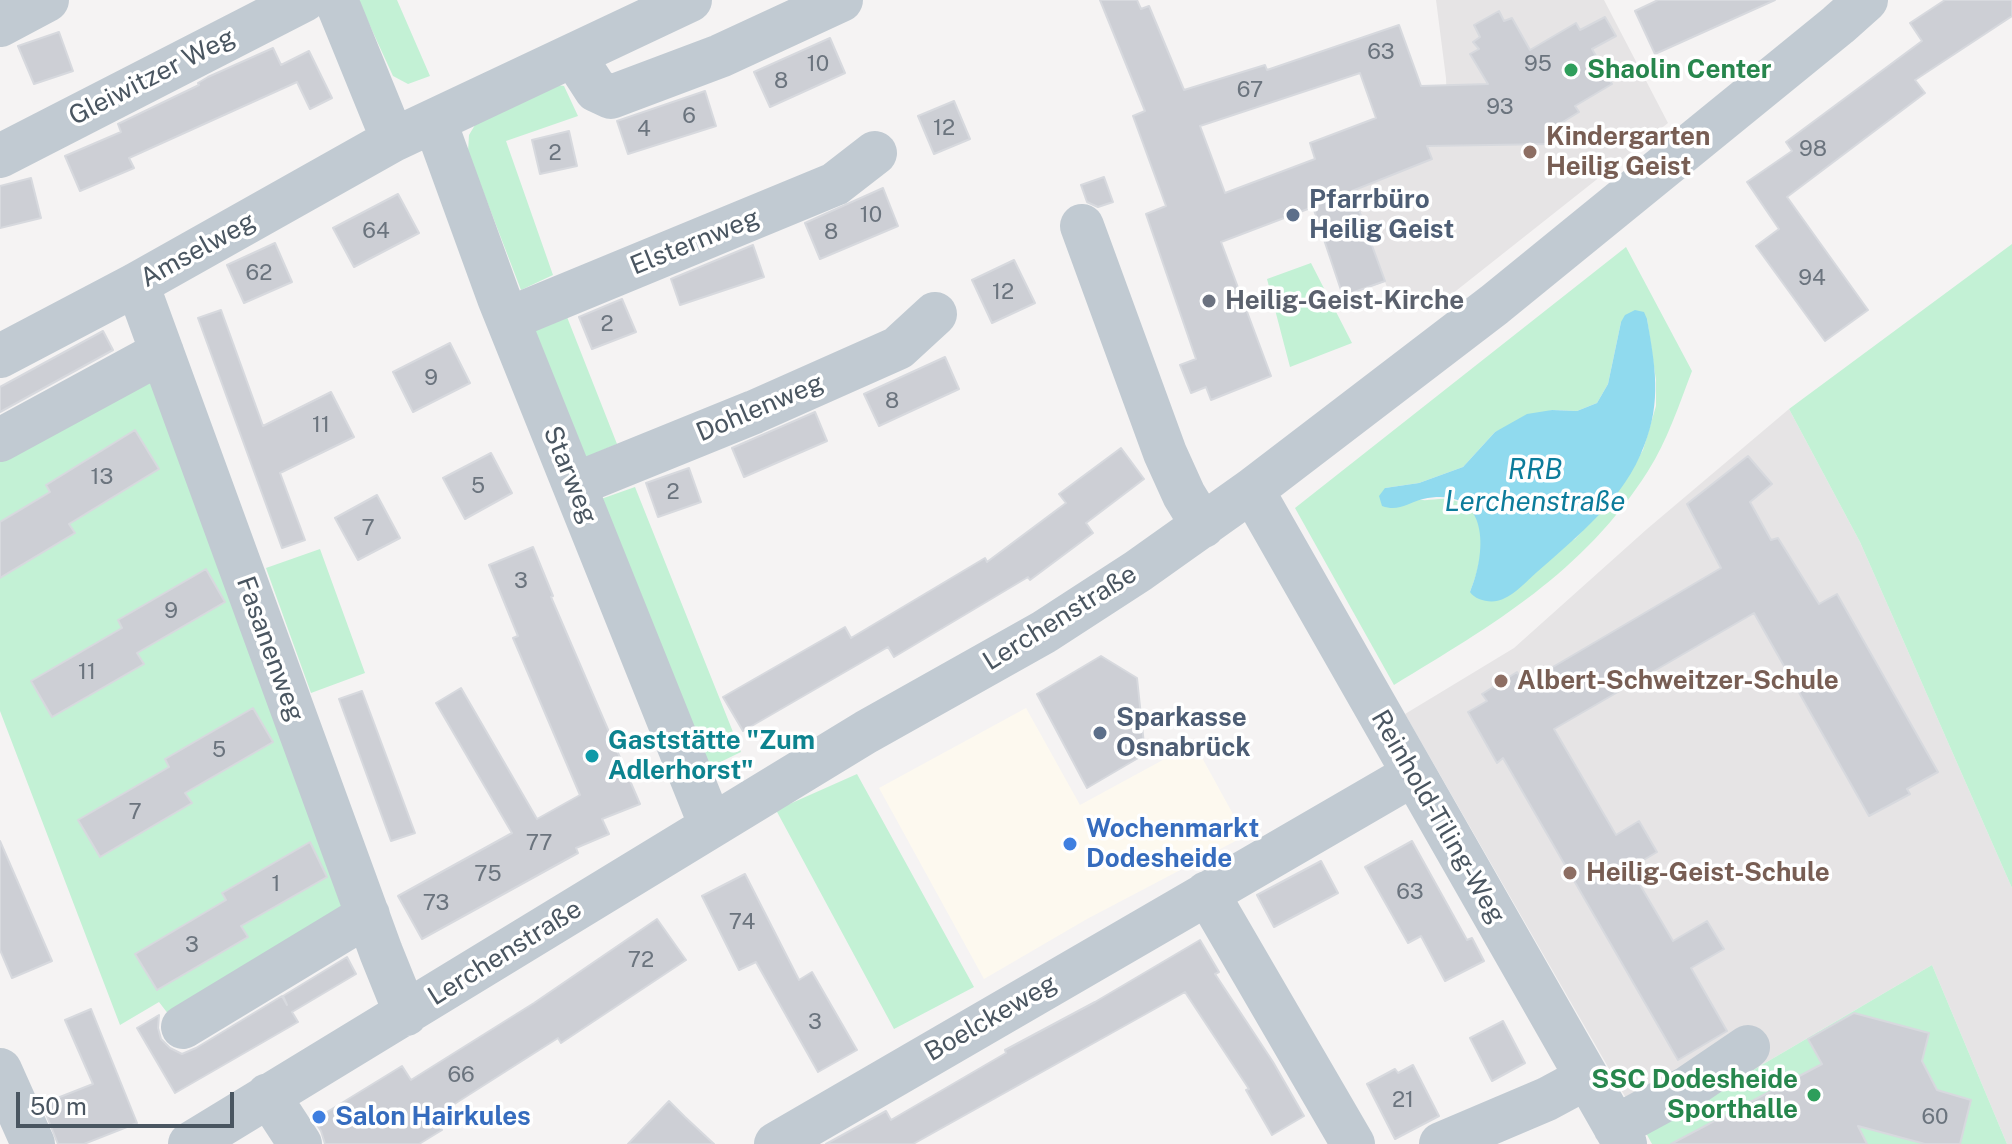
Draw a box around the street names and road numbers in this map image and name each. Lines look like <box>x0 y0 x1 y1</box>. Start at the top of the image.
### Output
street label: Gleiwitzer Weg <box>64 22 240 132</box>
street label: Elsternweg <box>626 202 764 282</box>
street label: Amselweg <box>135 206 261 294</box>
street label: Dohlenweg <box>692 367 828 449</box>
street label: Starweg <box>536 422 604 528</box>
street label: Lerchenstraße <box>978 558 1142 678</box>
street label: Fasanenweg <box>229 572 311 726</box>
street label: Reinhold-Tiling-Weg <box>1364 705 1512 929</box>
street label: Lerchenstraße <box>423 893 587 1013</box>
street label: Boelckeweg <box>919 968 1063 1068</box>

